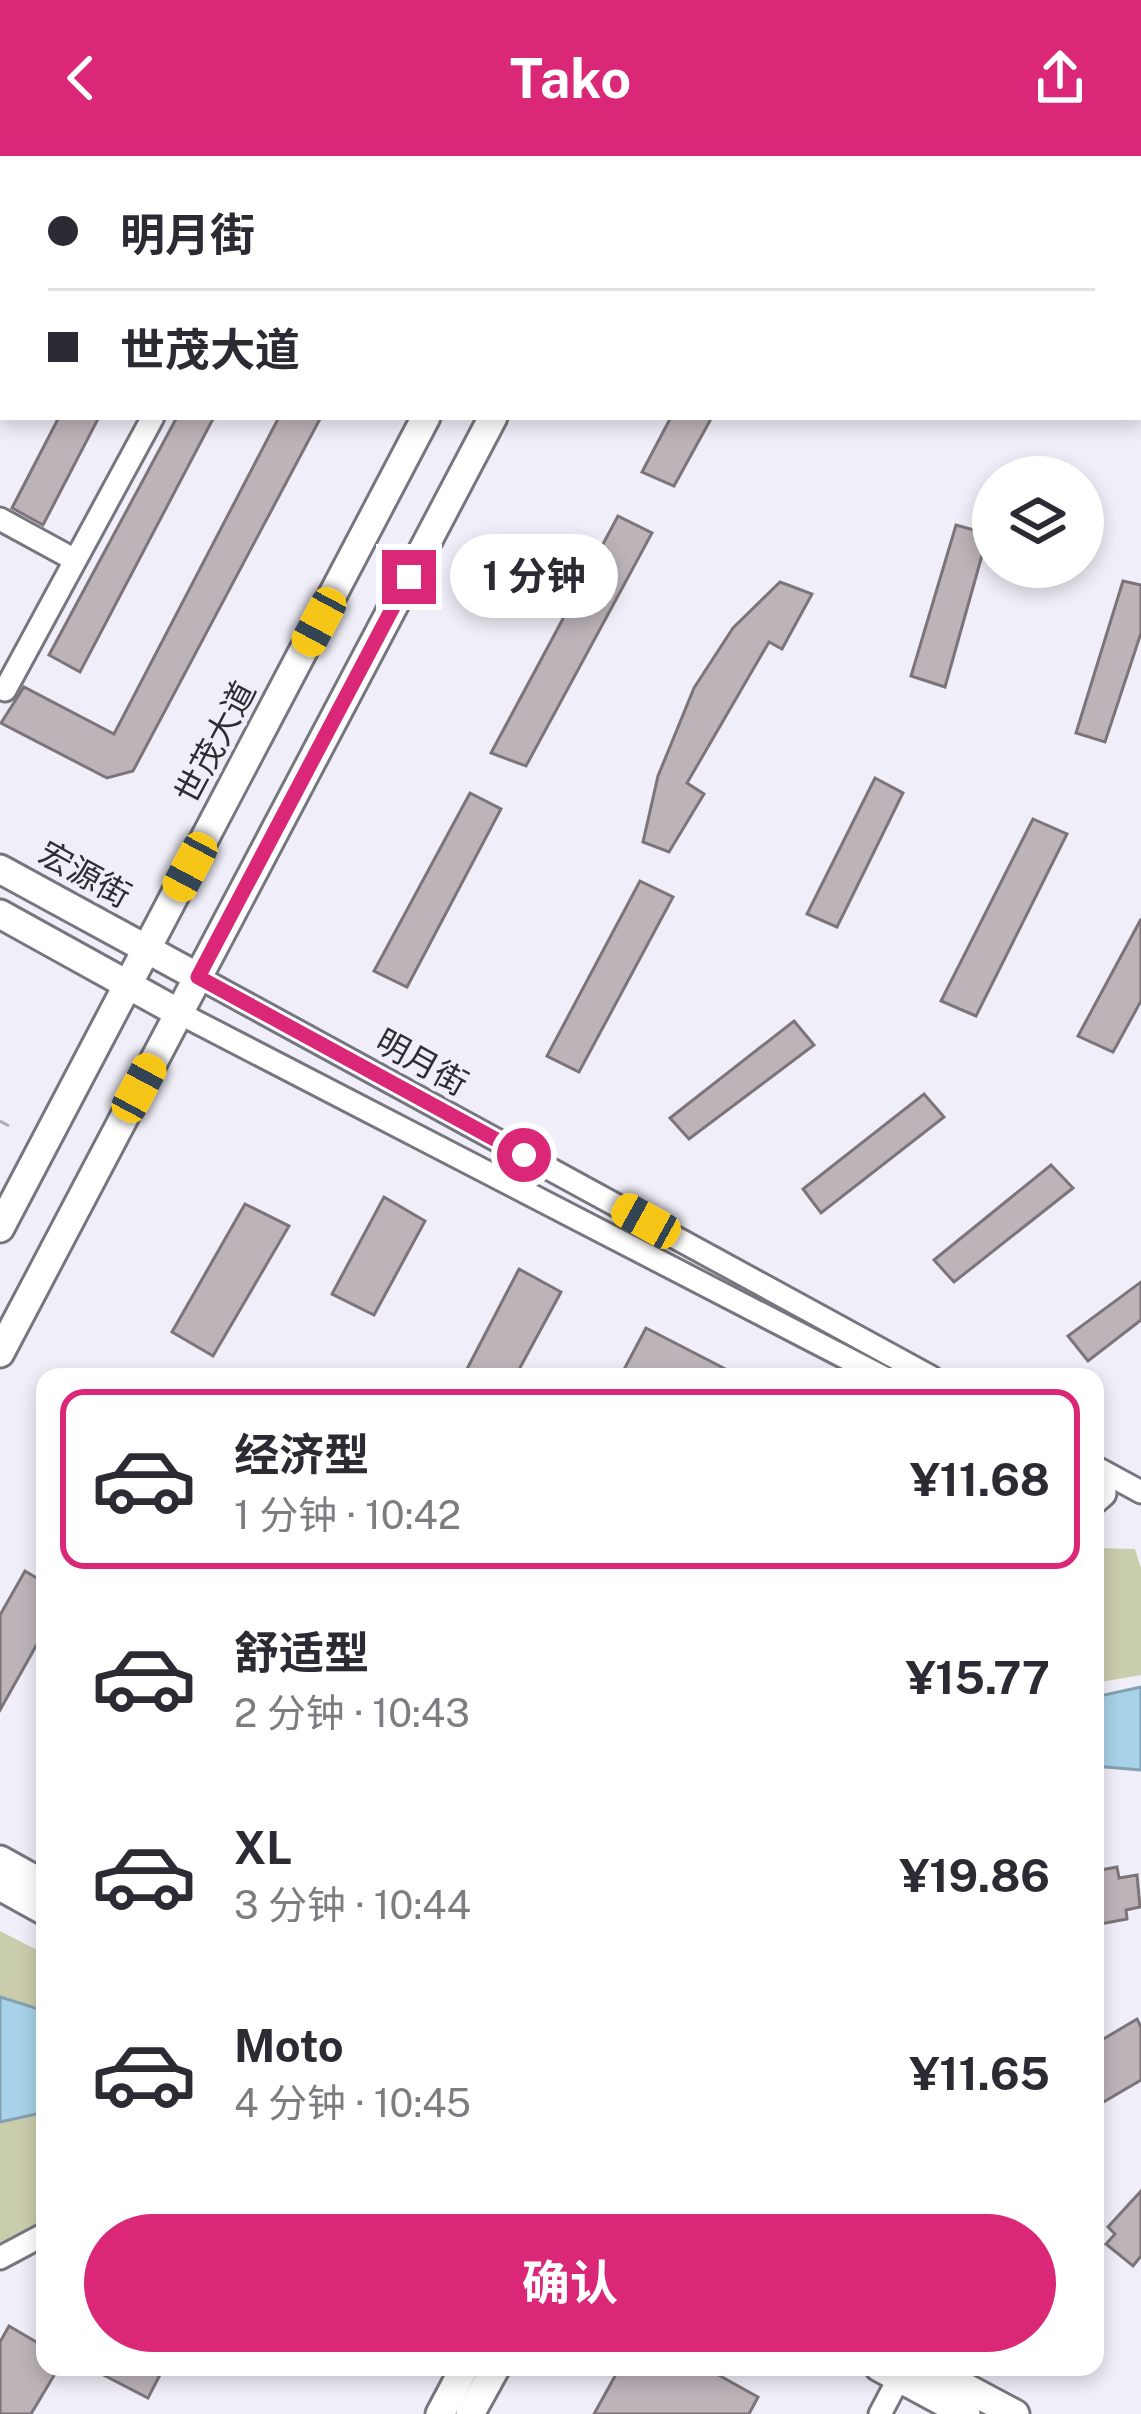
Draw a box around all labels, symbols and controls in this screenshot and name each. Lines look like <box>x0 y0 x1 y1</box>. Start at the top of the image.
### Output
icon: back <box>48 45 114 111</box>
icon: share <box>1027 45 1093 111</box>
text: Tako <box>510 47 631 110</box>
text: 明月街 <box>120 208 255 261</box>
text: 世茂大道 <box>120 323 300 376</box>
map controls <box>972 456 1104 588</box>
button: layers <box>972 456 1104 588</box>
callout: 1 分钟 <box>451 535 619 619</box>
route end <box>382 550 436 604</box>
text: 1 分钟 <box>482 553 586 599</box>
car <box>286 582 352 662</box>
street label: 世茂大道 <box>167 675 263 809</box>
car <box>157 827 223 907</box>
street label: 宏源街 <box>32 833 138 915</box>
street label: 明月街 <box>369 1021 475 1103</box>
car <box>106 1048 172 1128</box>
route start <box>497 1128 551 1182</box>
car <box>606 1188 686 1254</box>
icon: car <box>90 1425 198 1533</box>
text: 经济型 <box>234 1428 369 1481</box>
text: ¥11.68 <box>910 1453 1050 1506</box>
text: 1 分钟 · 10:42 <box>234 1492 461 1538</box>
icon: car <box>90 1623 198 1731</box>
text: 舒适型 <box>234 1626 369 1679</box>
text: ¥15.77 <box>906 1651 1050 1704</box>
text: 2 分钟 · 10:43 <box>234 1690 470 1736</box>
icon: car <box>90 1821 198 1929</box>
text: XL <box>234 1821 292 1874</box>
text: ¥19.86 <box>900 1849 1050 1902</box>
text: 3 分钟 · 10:44 <box>234 1882 471 1928</box>
icon: car <box>90 2019 198 2127</box>
text: Moto <box>234 2019 344 2072</box>
text: ¥11.65 <box>910 2047 1050 2100</box>
text: 4 分钟 · 10:45 <box>234 2080 471 2126</box>
button: 确认 <box>84 2214 1056 2352</box>

